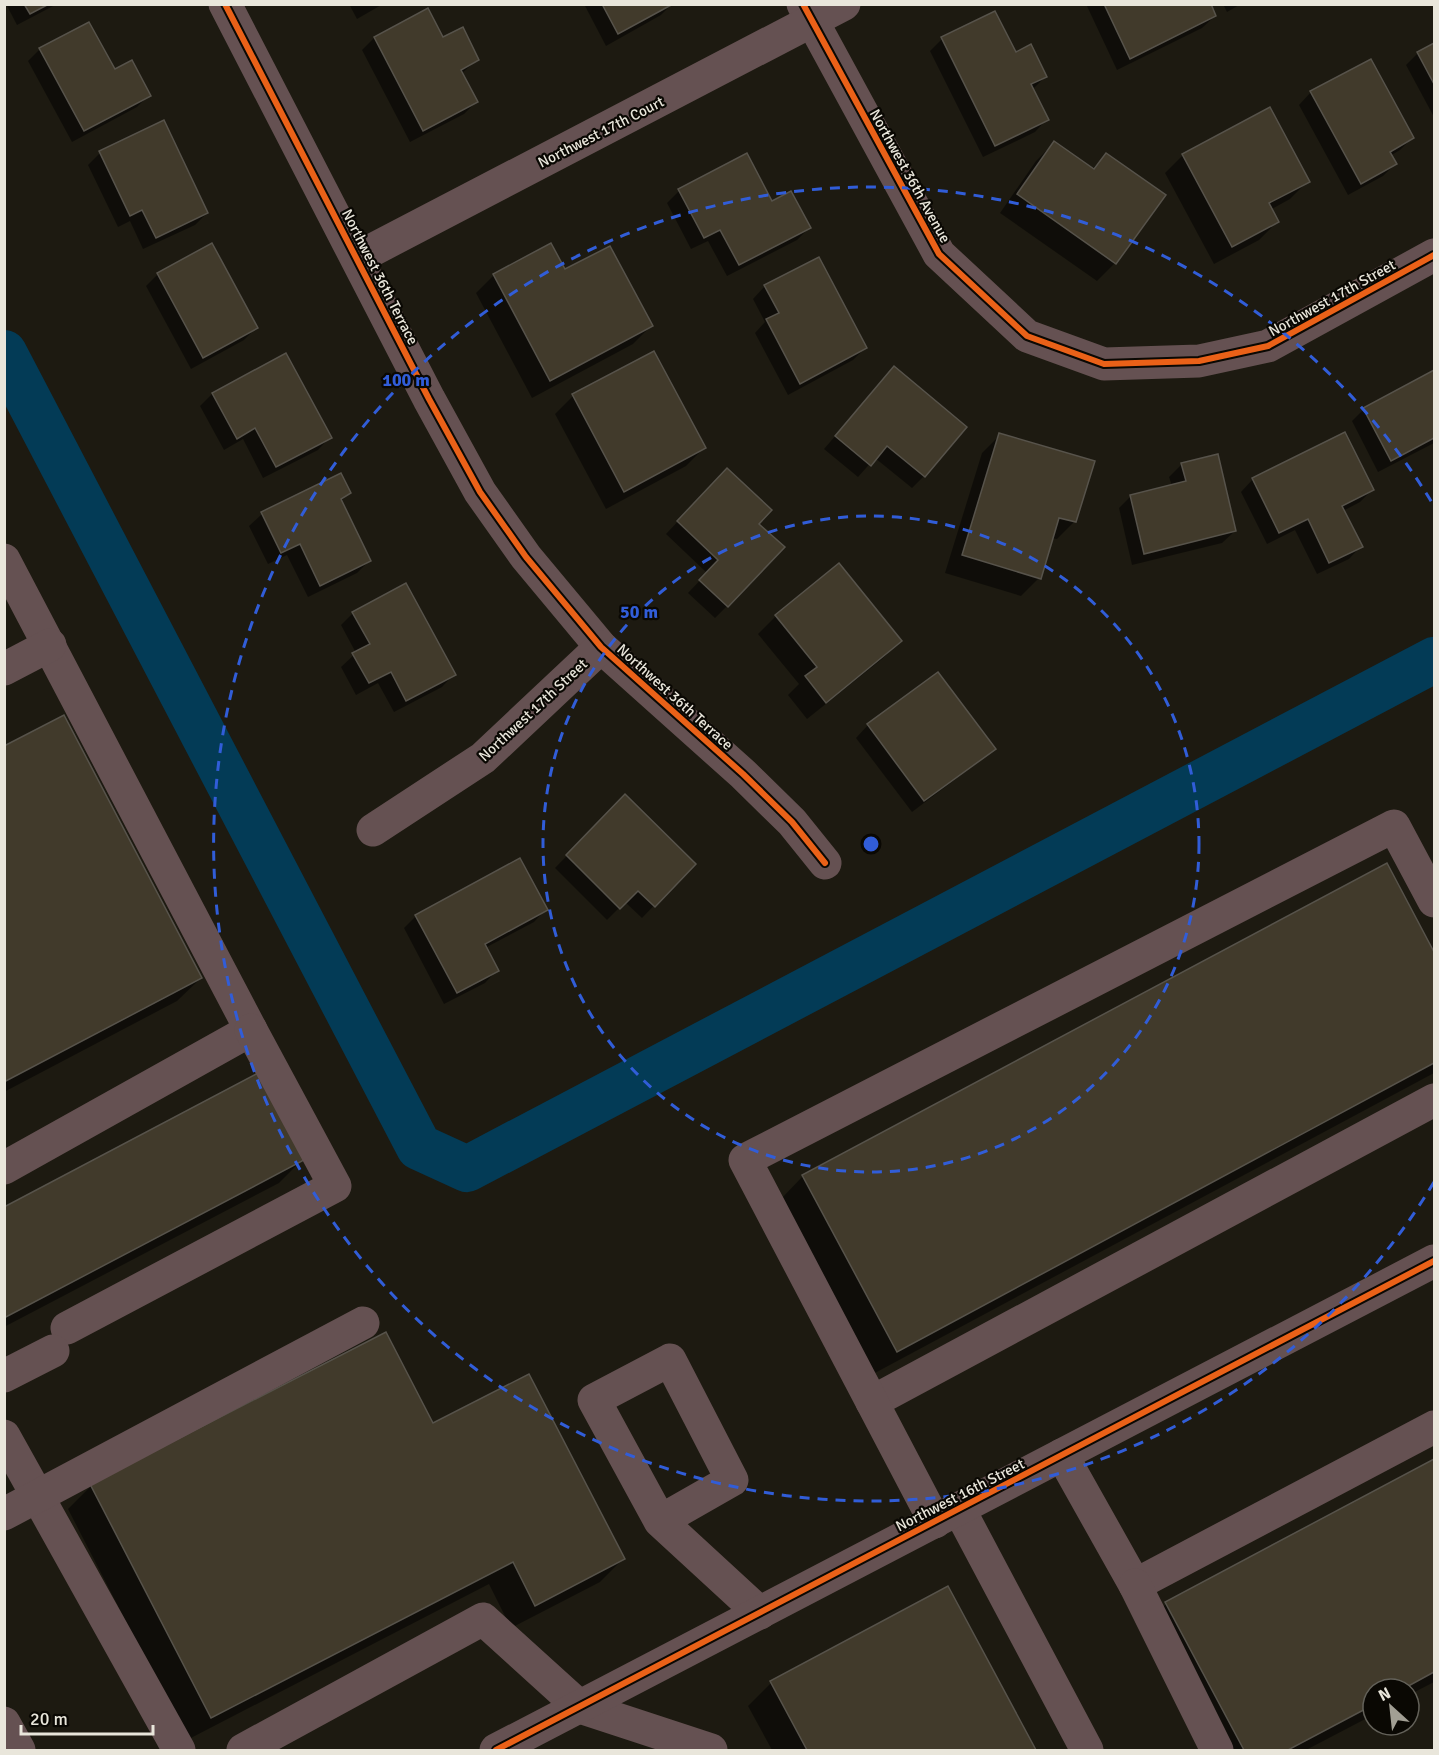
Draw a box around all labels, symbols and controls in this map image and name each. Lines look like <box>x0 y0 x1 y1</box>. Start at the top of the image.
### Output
street label: Northwest 17th Court <box>535 92 667 172</box>
street label: Northwest 36th Avenue <box>866 106 954 246</box>
street label: Northwest 36th Terrace <box>338 206 422 348</box>
street label: Northwest 17th Street <box>1265 256 1399 340</box>
text: 100 m <box>382 369 430 391</box>
text: 50 m <box>620 601 658 623</box>
street label: Northwest 36th Terrace <box>613 640 737 754</box>
street label: Northwest 17th Street <box>475 655 591 765</box>
centre of rings <box>861 834 881 854</box>
street label: Northwest 16th Street <box>893 1455 1027 1535</box>
north arrow <box>1361 1677 1421 1737</box>
text: N <box>1375 1683 1394 1706</box>
scale bar <box>21 1698 153 1736</box>
text: 20 m <box>30 1708 68 1730</box>

